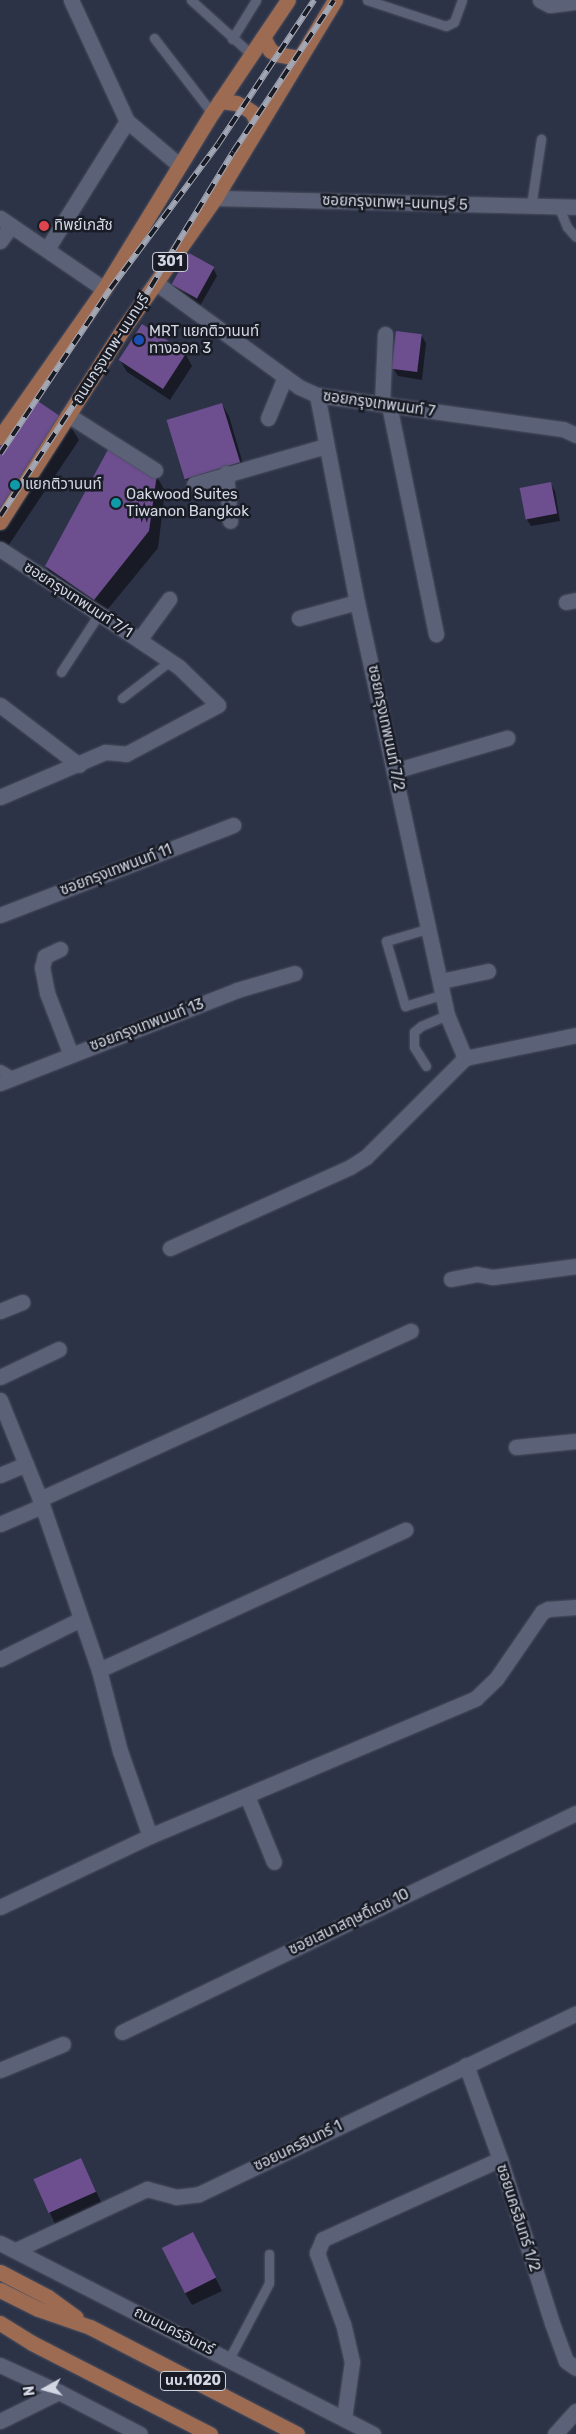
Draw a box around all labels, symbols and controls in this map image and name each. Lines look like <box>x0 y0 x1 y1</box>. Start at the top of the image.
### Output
street label: ซอยกรุงเทพฯ-นนทบุรี 5 <box>322 191 468 215</box>
place label: ทิพย์เภสัช <box>54 217 113 235</box>
marker: ทิพย์เภสัช <box>38 220 50 232</box>
road number: 301 <box>151 250 189 274</box>
street label: ถนนกรุงเทพ-นนทบุรี <box>69 291 153 407</box>
place label: MRT แยกติวานนท์ ทางออก 3 <box>149 322 259 357</box>
marker: MRT แยกติวานนท์ ทางออก 3 <box>133 334 145 346</box>
street label: ซอยกรุงเทพนนท์ 7 <box>322 387 436 421</box>
place label: แยกติวานนท์ <box>25 476 102 494</box>
marker: แยกติวานนท์ <box>9 479 21 491</box>
place label: Oakwood Suites Tiwanon Bangkok <box>126 485 249 520</box>
marker: Oakwood Suites Tiwanon Bangkok <box>110 497 122 509</box>
street label: ซอยกรุงเทพนนท์ 7/1 <box>20 558 136 642</box>
street label: ซอยกรุงเทพนนท์ 7/2 <box>364 664 408 792</box>
street label: ซอยกรุงเทพนนท์ 11 <box>58 840 174 900</box>
street label: ซอยกรุงเทพนนท์ 13 <box>87 995 207 1055</box>
street label: ซอยเสนาสฤษดิ์เดช 10 <box>286 1885 412 1959</box>
street label: ซอยนครอินทร์ 1 <box>251 2117 345 2175</box>
street label: ซอยนครอินทร์ 1/2 <box>492 2162 544 2274</box>
street label: ถนนนครอินทร์ <box>131 2303 217 2359</box>
north arrow <box>20 2364 70 2414</box>
road number: นบ.1020 <box>159 2370 227 2392</box>
text: N <box>21 2385 39 2397</box>

